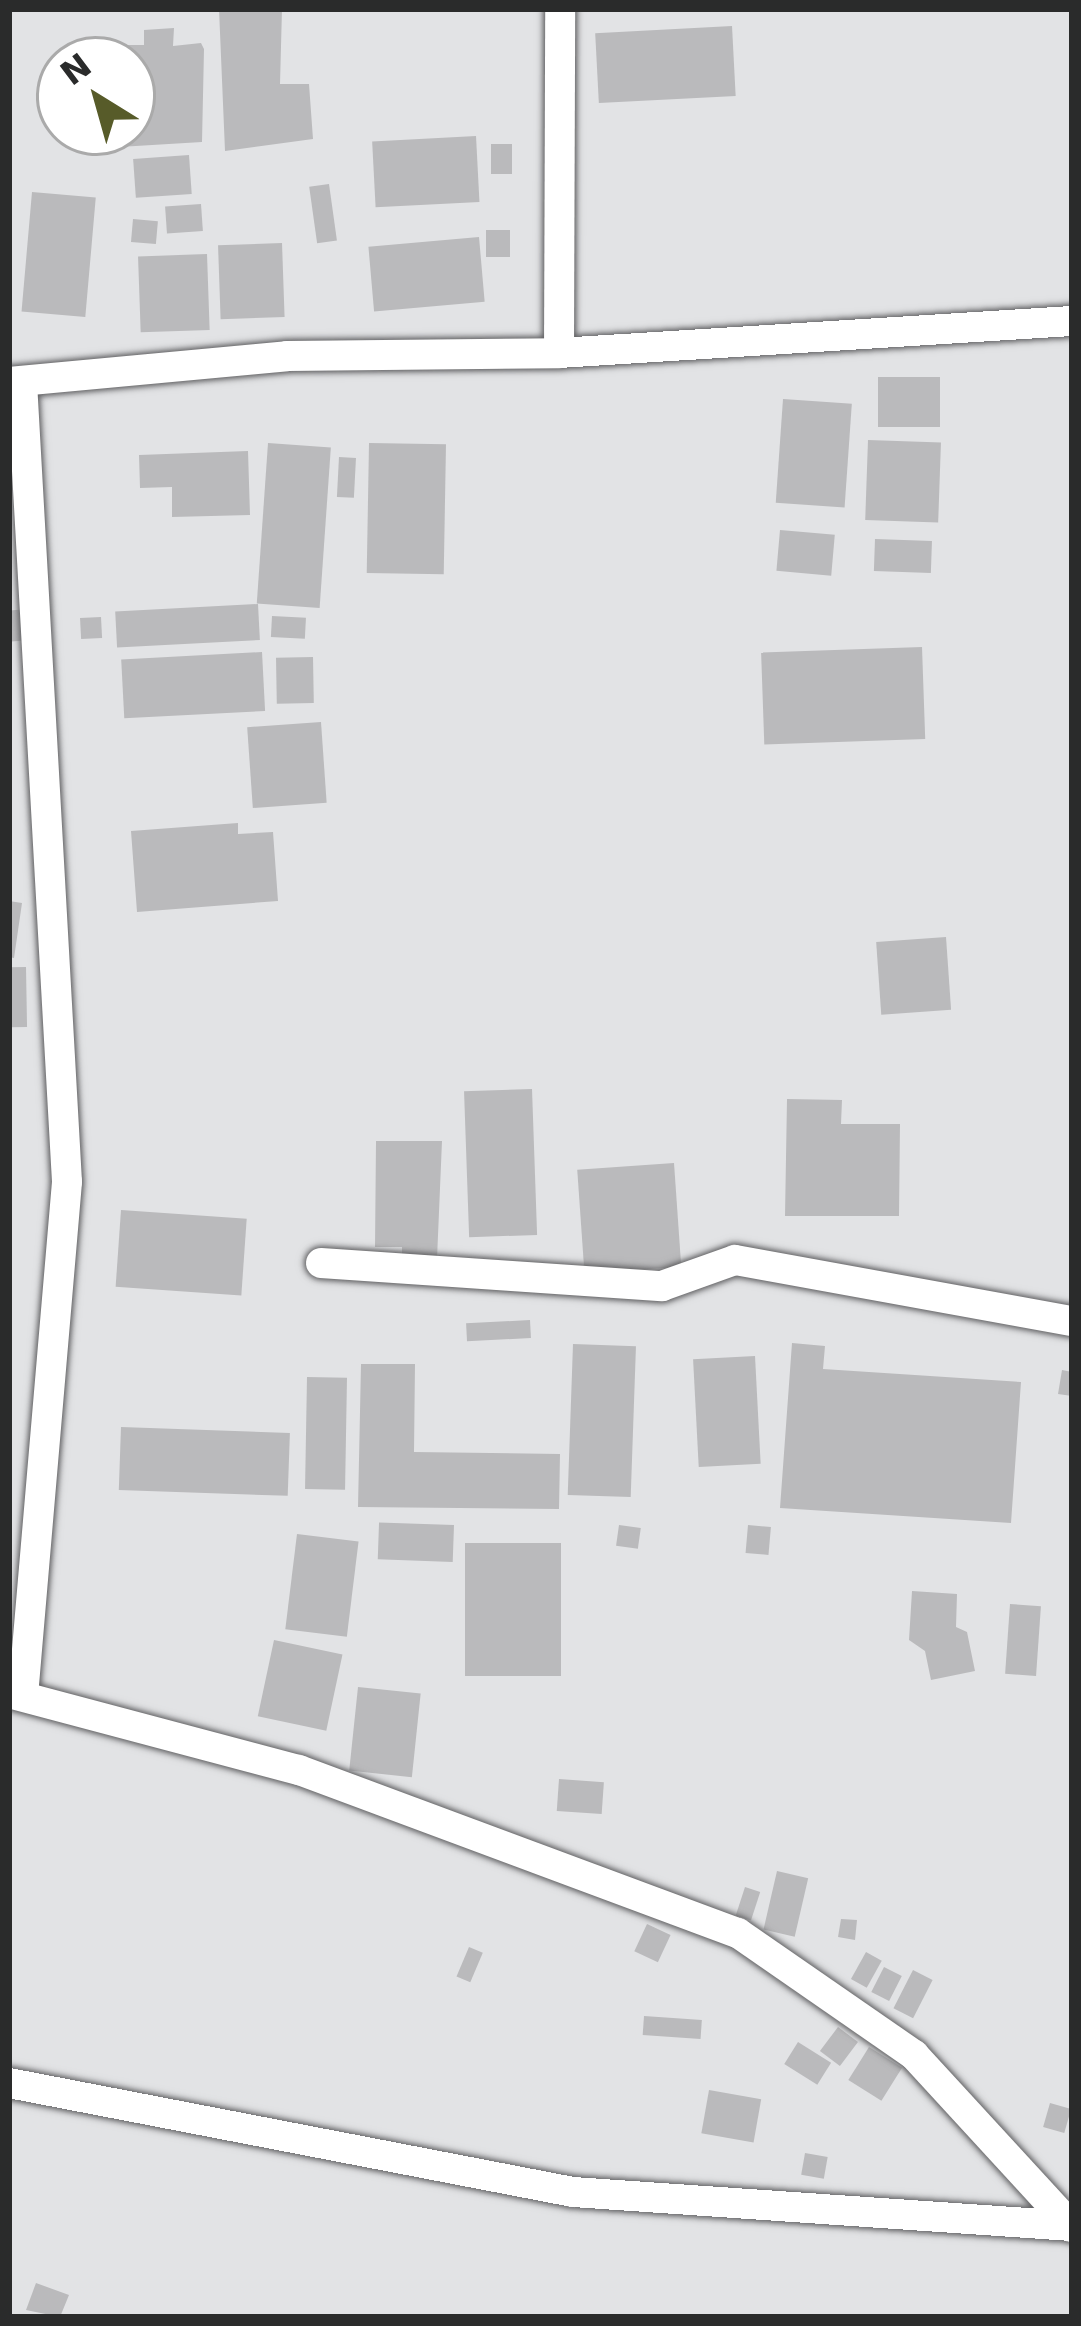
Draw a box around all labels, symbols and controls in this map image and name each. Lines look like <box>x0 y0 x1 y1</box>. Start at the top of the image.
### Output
north arrow <box>36 36 156 156</box>
text: N <box>53 45 99 93</box>

